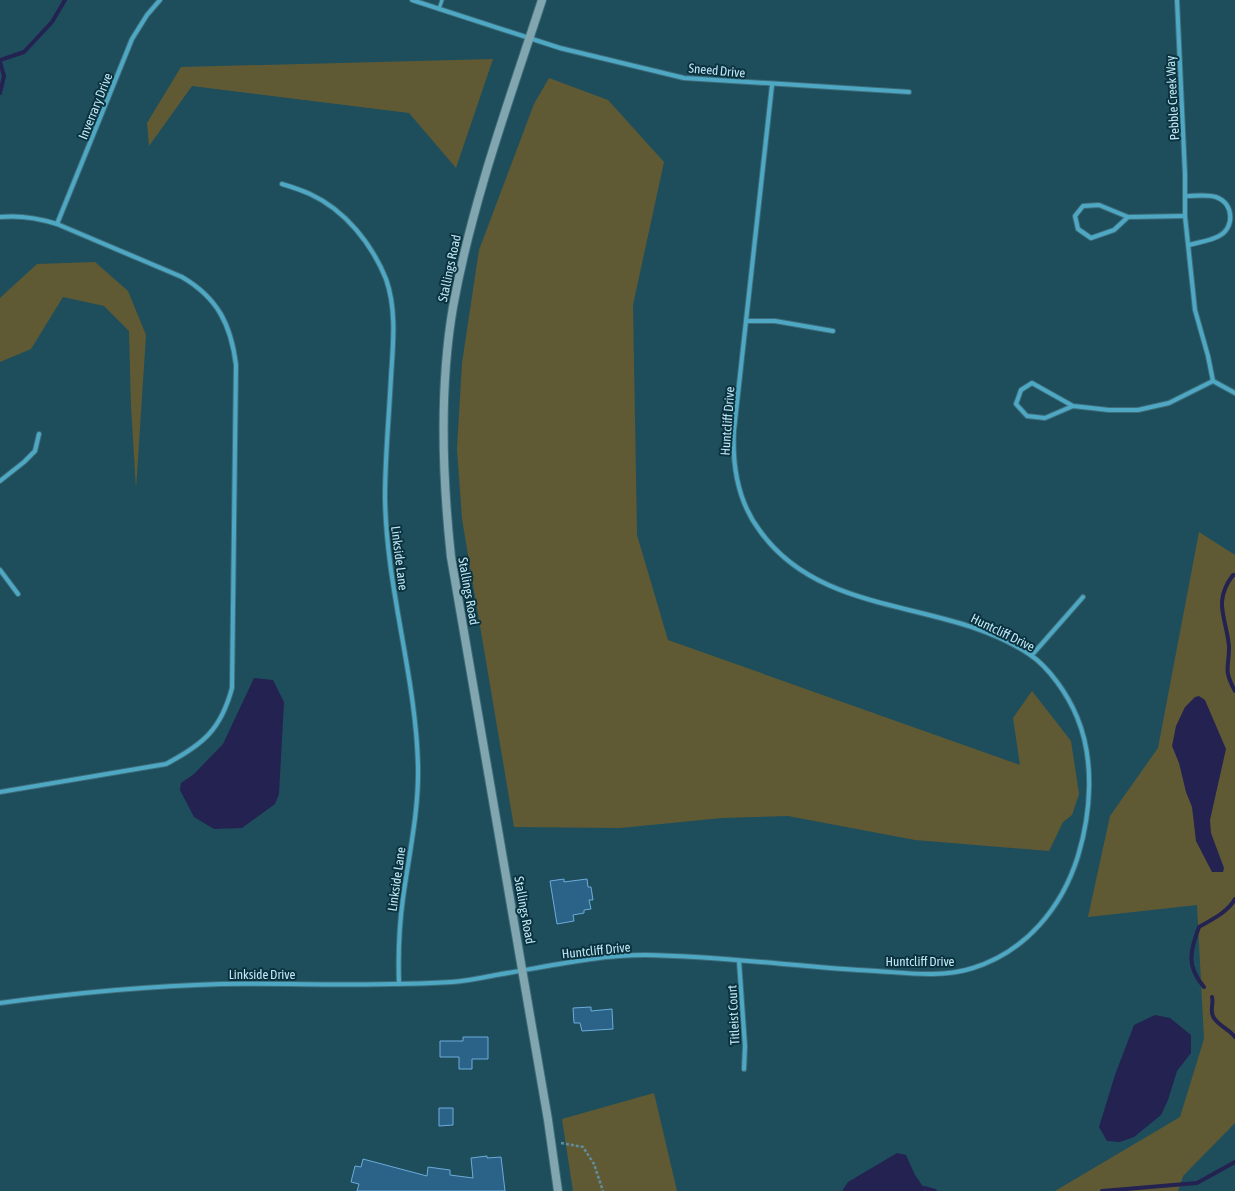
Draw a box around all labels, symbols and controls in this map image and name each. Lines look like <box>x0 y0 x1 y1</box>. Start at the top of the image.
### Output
street label: Pebble Creek Way <box>1163 55 1182 141</box>
street label: Sneed Drive <box>688 61 746 80</box>
street label: Inverrary Drive <box>75 71 116 142</box>
street label: Stallings Road <box>435 233 464 303</box>
street label: Huntcliff Drive <box>718 386 737 456</box>
street label: Linkside Lane <box>388 525 411 591</box>
street label: Stallings Road <box>455 556 482 626</box>
street label: Huntcliff Drive <box>968 611 1037 654</box>
street label: Linkside Lane <box>385 846 408 912</box>
street label: Stallings Road <box>511 875 538 945</box>
street label: Huntcliff Drive <box>561 939 631 962</box>
street label: Huntcliff Drive <box>885 954 955 969</box>
street label: Linkside Drive <box>229 967 295 982</box>
street label: Titleist Court <box>724 984 743 1045</box>

